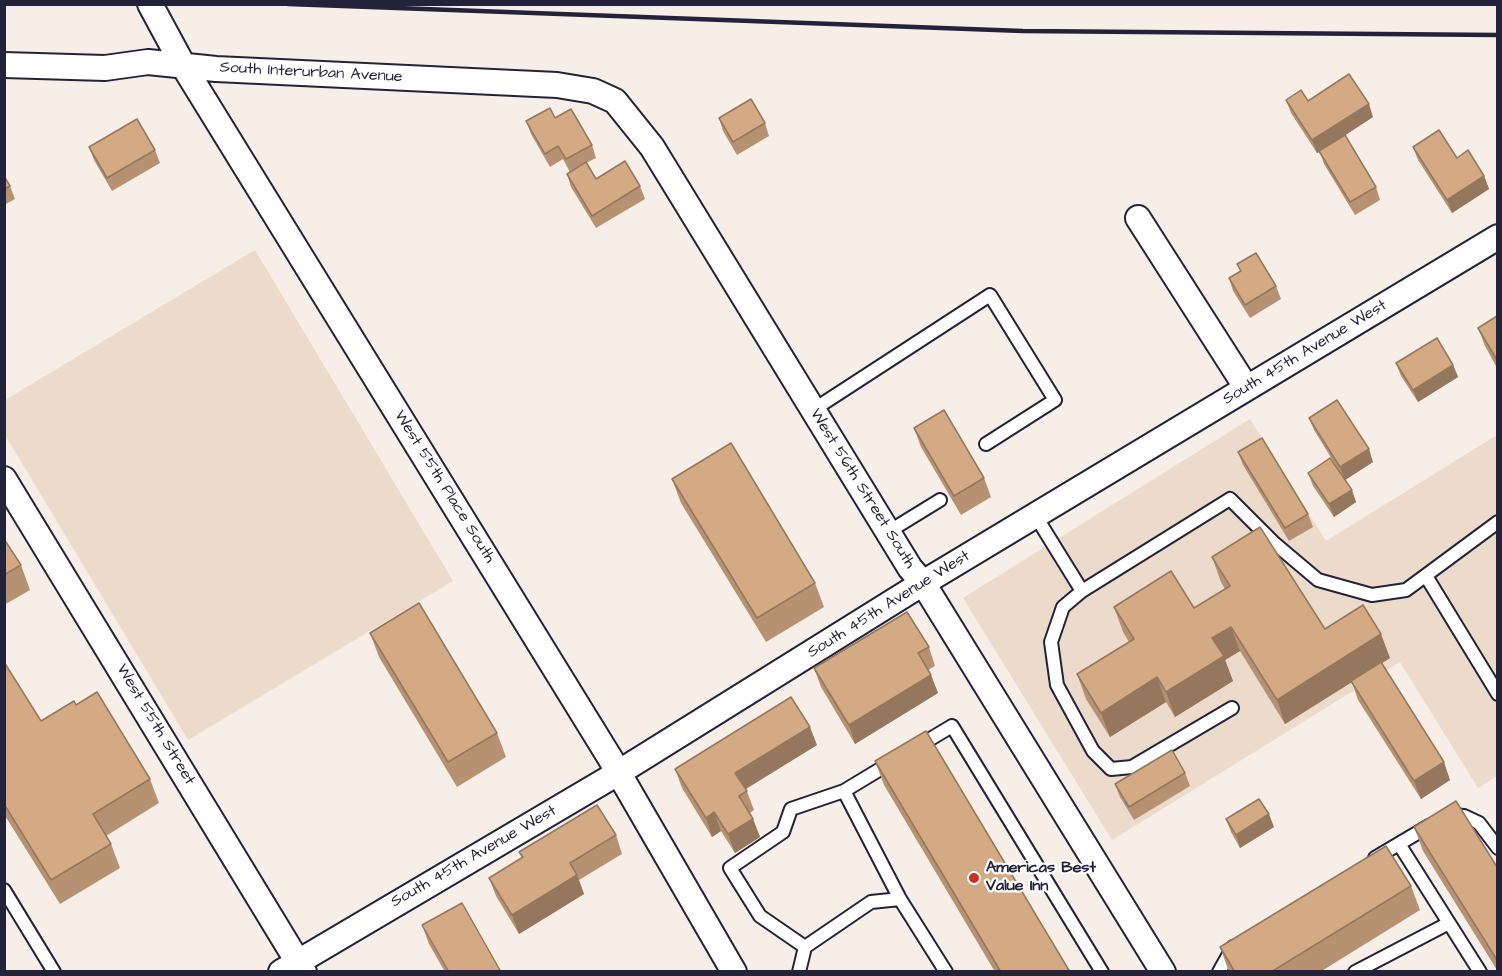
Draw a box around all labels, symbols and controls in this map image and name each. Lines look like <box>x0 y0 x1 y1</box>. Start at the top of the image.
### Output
street label: South Interurban Avenue <box>219 59 403 87</box>
street label: South 45th Avenue West <box>1220 296 1390 410</box>
street label: West 56th Street South <box>805 406 919 572</box>
street label: West 55th Place South <box>389 407 499 567</box>
street label: South 45th Avenue West <box>804 547 974 663</box>
street label: West 55th Street <box>111 661 199 789</box>
street label: South 45th Avenue West <box>388 802 560 912</box>
place label: Americas Best Value Inn <box>986 859 1096 897</box>
marker: Americas Best Value Inn <box>967 871 981 885</box>

